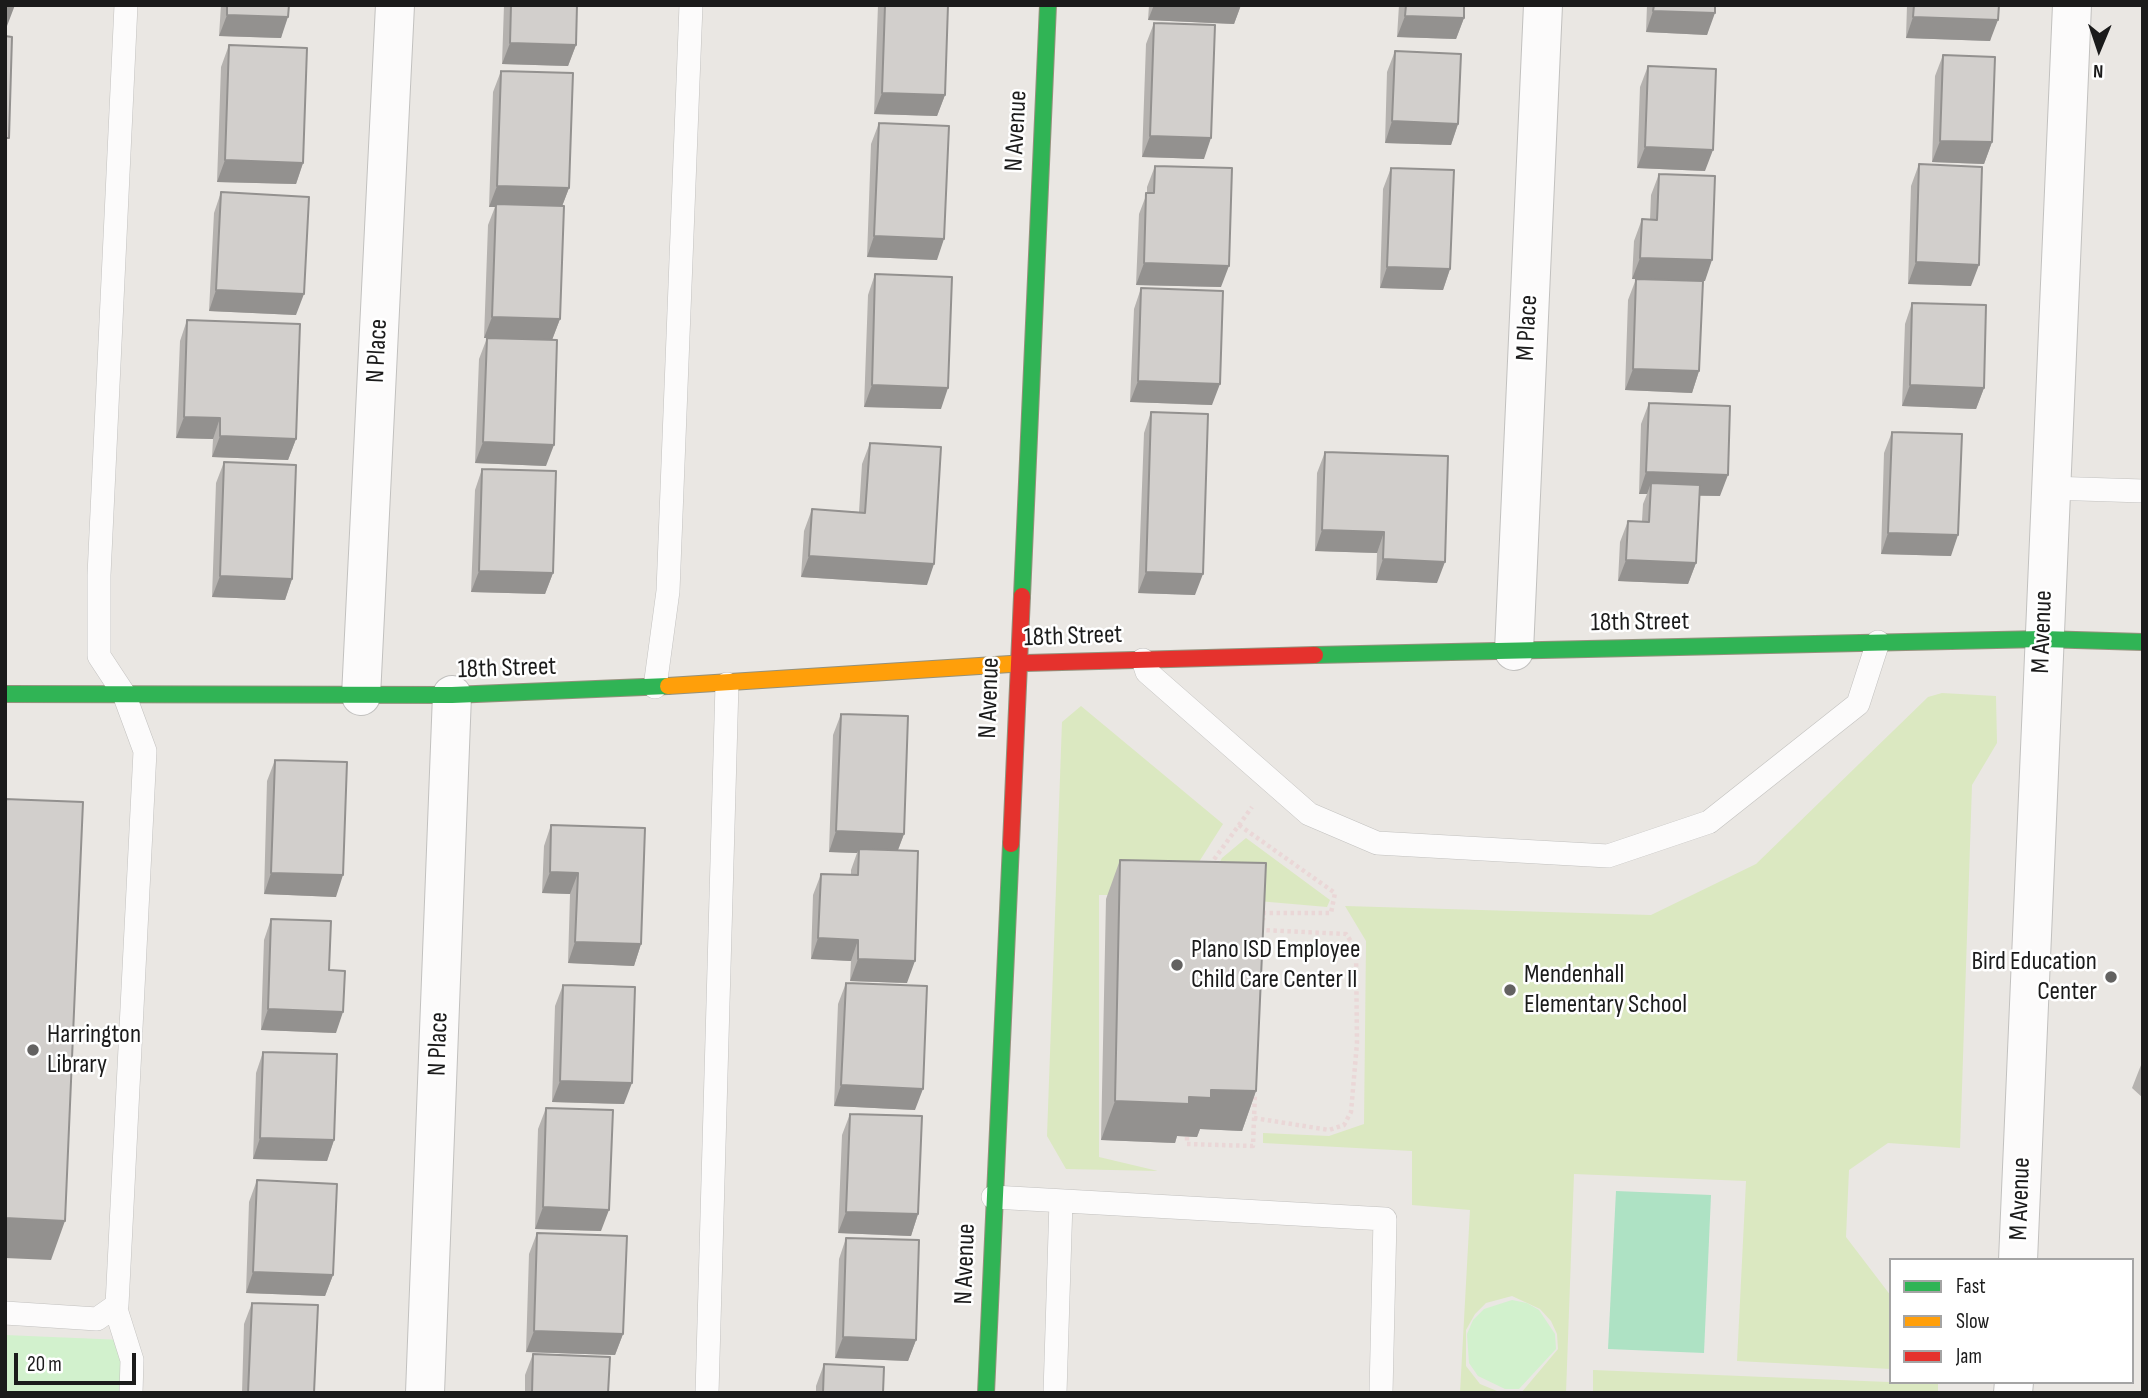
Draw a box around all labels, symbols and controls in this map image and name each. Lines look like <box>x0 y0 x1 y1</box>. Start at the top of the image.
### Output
north arrow <box>2064 14 2134 84</box>
text: N <box>2093 59 2104 82</box>
street label: N Avenue <box>999 90 1035 172</box>
street label: M Place <box>1511 294 1545 362</box>
street label: N Place <box>361 318 395 384</box>
street label: M Avenue <box>2026 590 2060 674</box>
street label: 18th Street <box>1590 607 1690 639</box>
street label: 18th Street <box>1023 620 1123 654</box>
street label: 18th Street <box>457 652 557 686</box>
street label: N Avenue <box>973 657 1007 739</box>
place label: Plano ISD Employee Child Care Center II <box>1191 934 1360 996</box>
place label: Bird Education Center <box>1972 946 2097 1007</box>
marker: Plano ISD Employee Child Care Center II <box>1169 957 1185 973</box>
place label: Mendenhall Elementary School <box>1524 959 1687 1020</box>
marker: Bird Education Center <box>2103 969 2119 985</box>
marker: Mendenhall Elementary School <box>1502 982 1518 998</box>
street label: N Place <box>422 1011 456 1077</box>
place label: Harrington Library <box>47 1019 141 1080</box>
marker: Harrington Library <box>25 1042 41 1058</box>
street label: M Avenue <box>2004 1157 2038 1241</box>
street label: N Avenue <box>949 1223 983 1305</box>
legend <box>1889 1258 2134 1384</box>
text: Fast <box>1956 1274 1986 1299</box>
text: Slow <box>1956 1309 1989 1334</box>
scale bar <box>18 1338 140 1382</box>
text: Jam <box>1956 1344 1982 1369</box>
text: 20 m <box>27 1352 62 1377</box>

